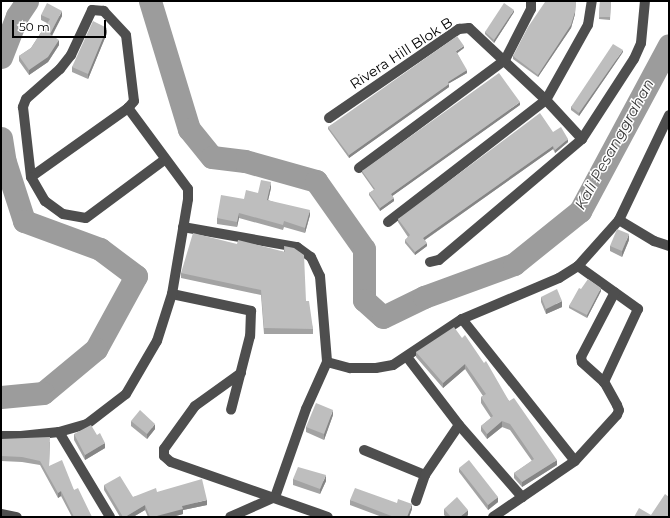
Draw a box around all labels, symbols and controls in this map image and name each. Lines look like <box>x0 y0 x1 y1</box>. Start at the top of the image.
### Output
scale bar <box>14 12 108 38</box>
street label: Rivera Hill Blok B <box>347 14 455 92</box>
text: 50 m <box>19 19 50 34</box>
water label: Kali Pesanggrahan <box>571 75 657 213</box>

